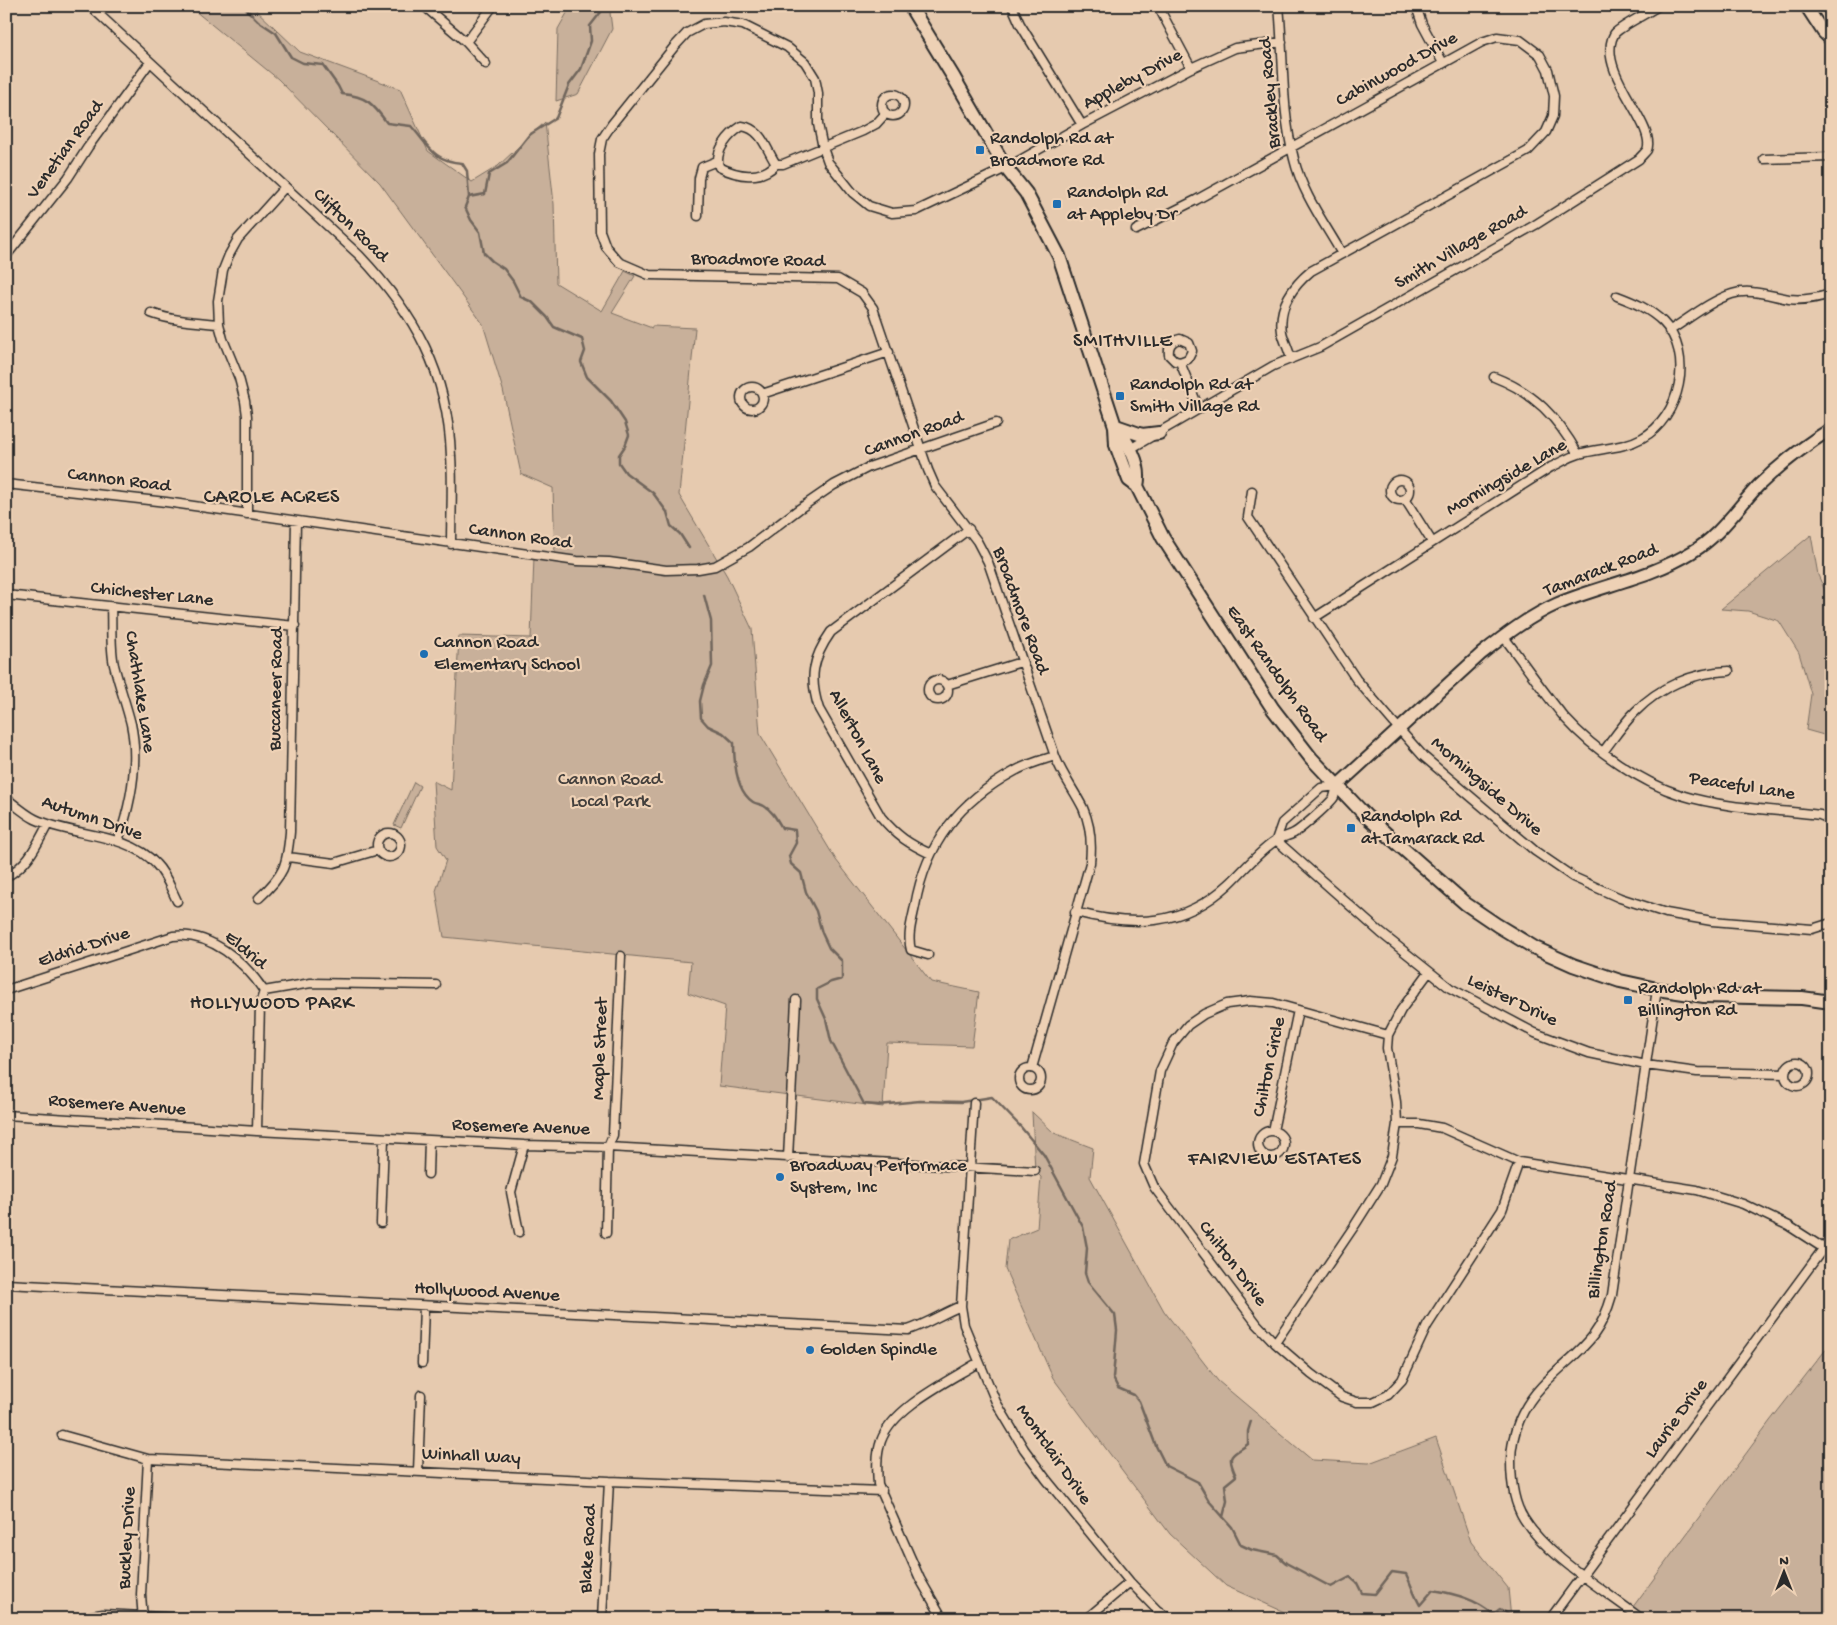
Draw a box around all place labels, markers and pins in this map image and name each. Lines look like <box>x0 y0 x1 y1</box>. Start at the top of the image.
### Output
place label: Randolph Rd at Broadmore Rd <box>989 128 1115 173</box>
marker: Randolph Rd at Broadmore Rd <box>974 144 986 156</box>
place label: Randolph Rd at Appleby Dr <box>1067 182 1179 227</box>
marker: Randolph Rd at Appleby Dr <box>1051 198 1063 210</box>
place label: Randolph Rd at Smith Village Rd <box>1130 374 1261 419</box>
marker: Randolph Rd at Smith Village Rd <box>1114 390 1126 402</box>
place label: Cannon Road Elementary School <box>434 632 580 677</box>
marker: Cannon Road Elementary School <box>418 648 430 660</box>
place label: Randolph Rd at Tamarack Rd <box>1361 806 1485 851</box>
marker: Randolph Rd at Tamarack Rd <box>1345 822 1357 834</box>
place label: Randolph Rd at Billington Rd <box>1637 978 1763 1023</box>
marker: Randolph Rd at Billington Rd <box>1622 994 1634 1006</box>
place label: Broadway Performace System, Inc <box>789 1155 967 1200</box>
marker: Broadway Performace System, Inc <box>774 1171 786 1183</box>
place label: Golden Spindle <box>820 1339 937 1362</box>
marker: Golden Spindle <box>804 1344 816 1356</box>

